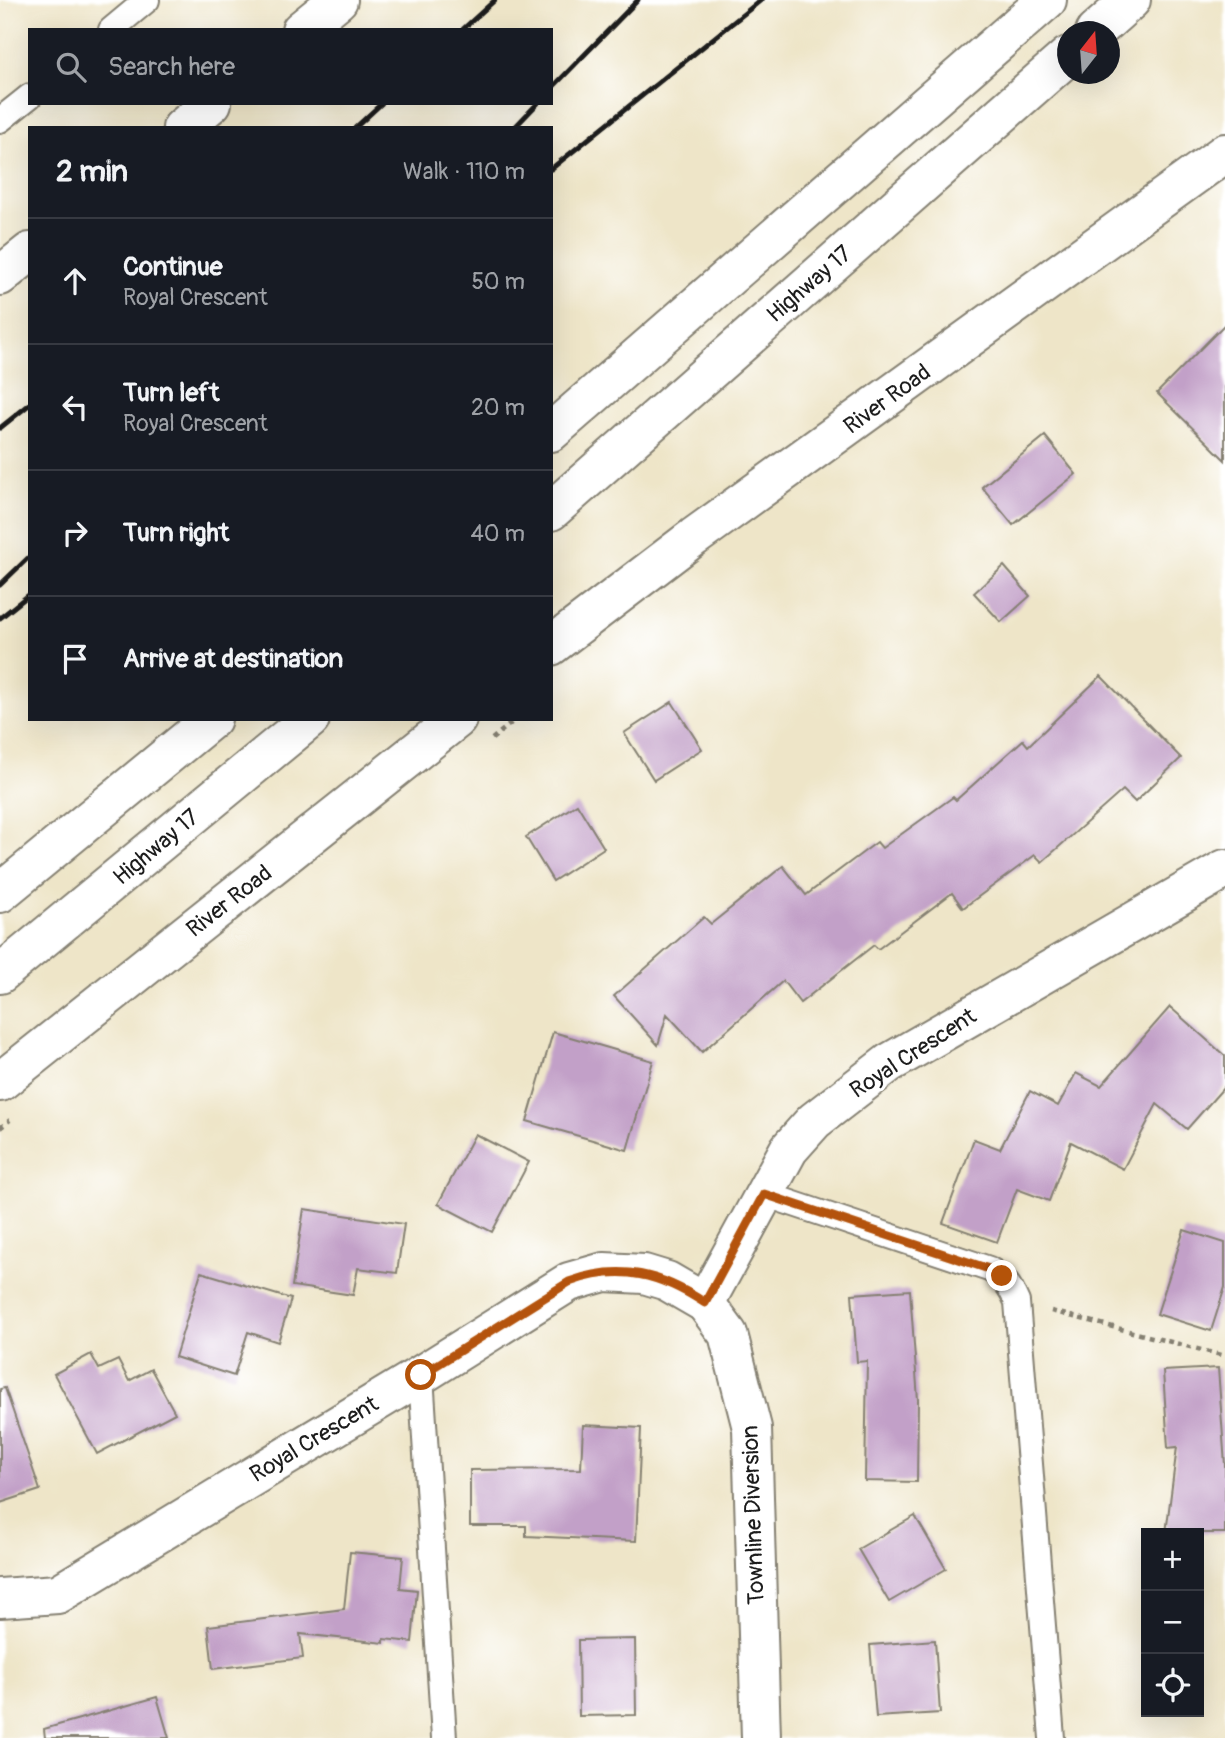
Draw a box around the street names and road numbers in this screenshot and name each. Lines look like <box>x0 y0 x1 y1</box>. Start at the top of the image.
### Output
street label: Highway 17 <box>760 239 858 329</box>
street label: River Road <box>838 358 936 440</box>
street label: Highway 17 <box>107 803 205 891</box>
street label: River Road <box>180 859 278 943</box>
street label: Royal Crescent <box>844 1001 982 1105</box>
street label: Royal Crescent <box>244 1389 384 1489</box>
street label: Townline Diversion <box>735 1425 771 1605</box>

